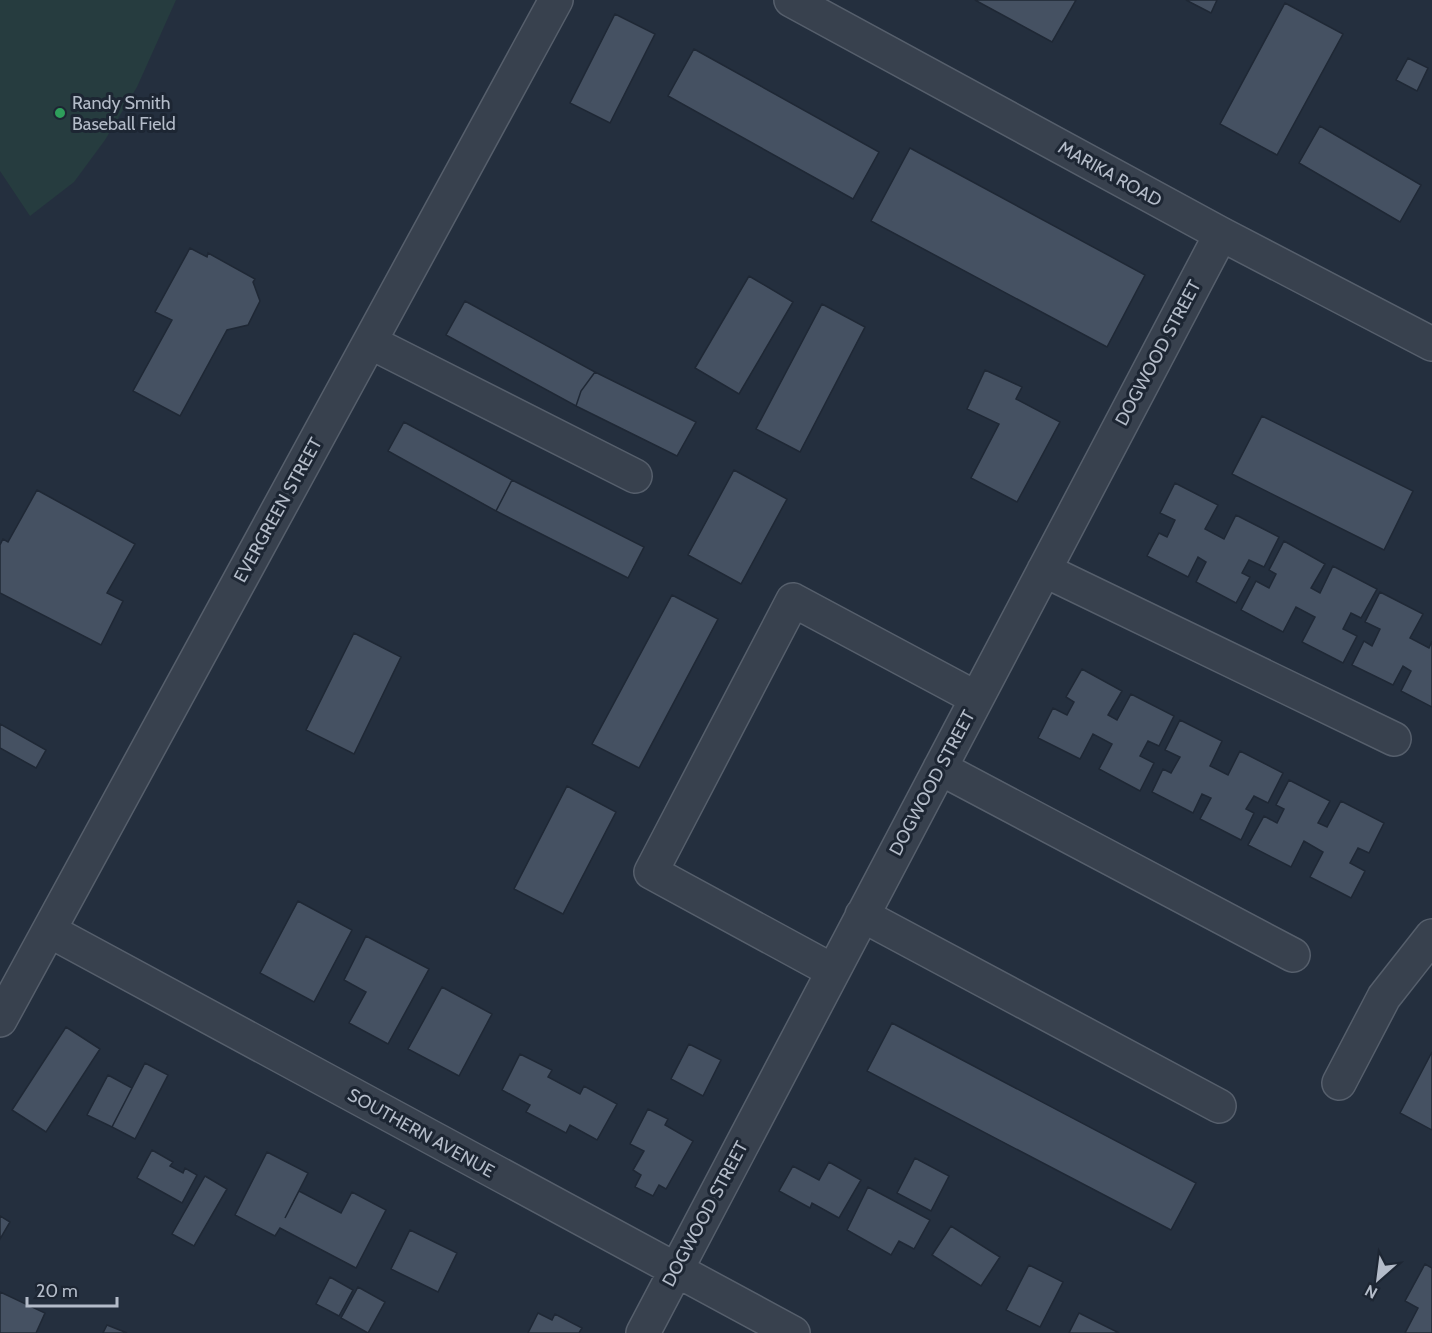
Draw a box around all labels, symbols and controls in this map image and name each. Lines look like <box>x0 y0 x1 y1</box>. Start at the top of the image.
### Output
place label: Randy Smith Baseball Field <box>72 92 176 135</box>
marker: Randy Smith Baseball Field <box>53 106 67 120</box>
street label: MARIKA ROAD <box>1054 136 1166 212</box>
street label: DOGWOOD STREET <box>1110 276 1206 429</box>
street label: EVERGREEN STREET <box>229 434 327 586</box>
street label: DOGWOOD STREET <box>884 706 980 859</box>
street label: SOUTHERN AVENUE <box>344 1084 498 1182</box>
street label: DOGWOOD STREET <box>657 1137 753 1290</box>
north arrow <box>1348 1249 1408 1309</box>
scale bar <box>27 1270 117 1308</box>
text: 20 m <box>36 1280 78 1302</box>
text: N <box>1362 1281 1381 1303</box>

